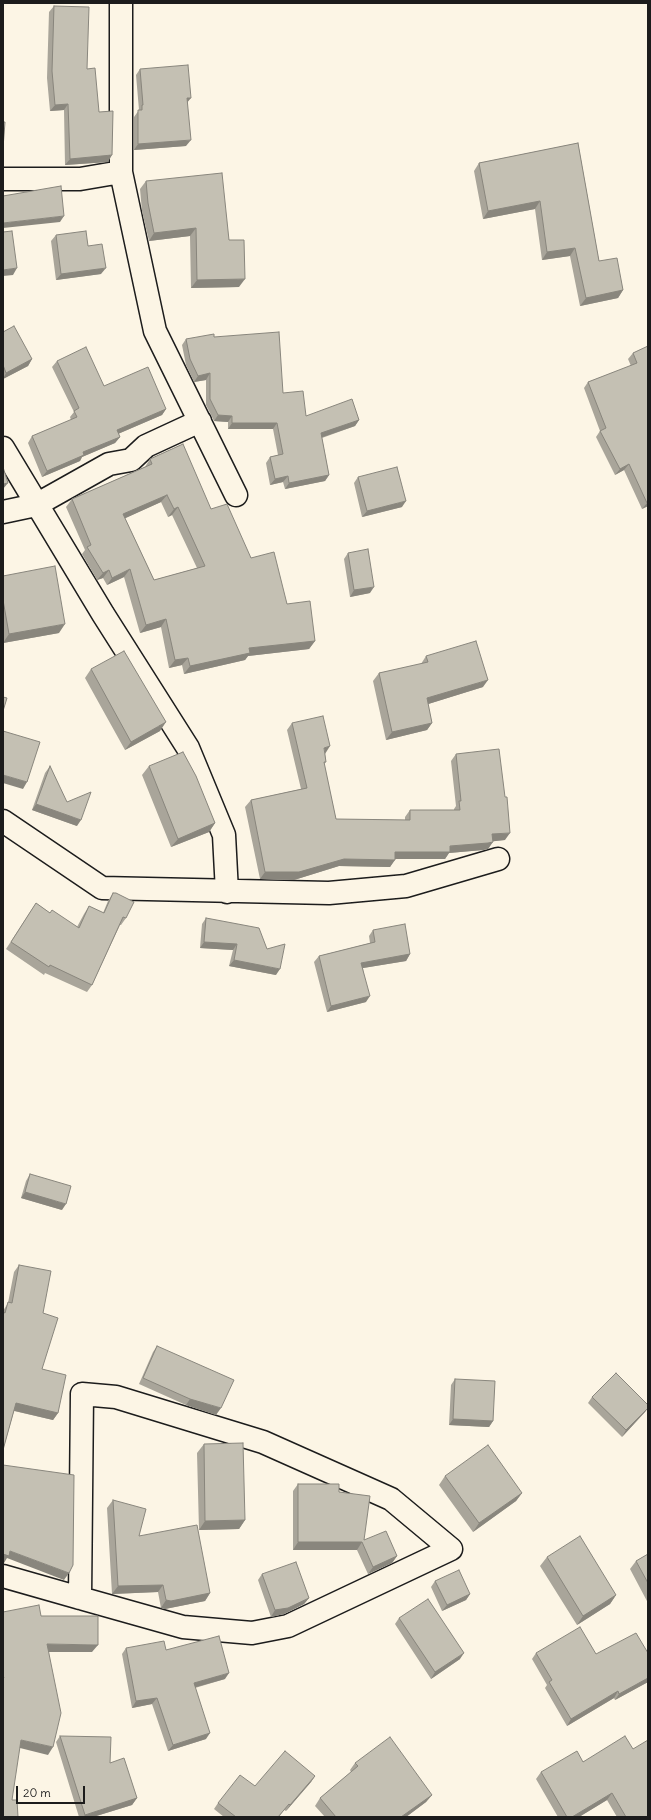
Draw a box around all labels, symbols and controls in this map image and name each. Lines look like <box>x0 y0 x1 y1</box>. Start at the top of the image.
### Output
scale bar <box>18 1778 87 1804</box>
text: 20 m <box>23 1785 51 1800</box>

